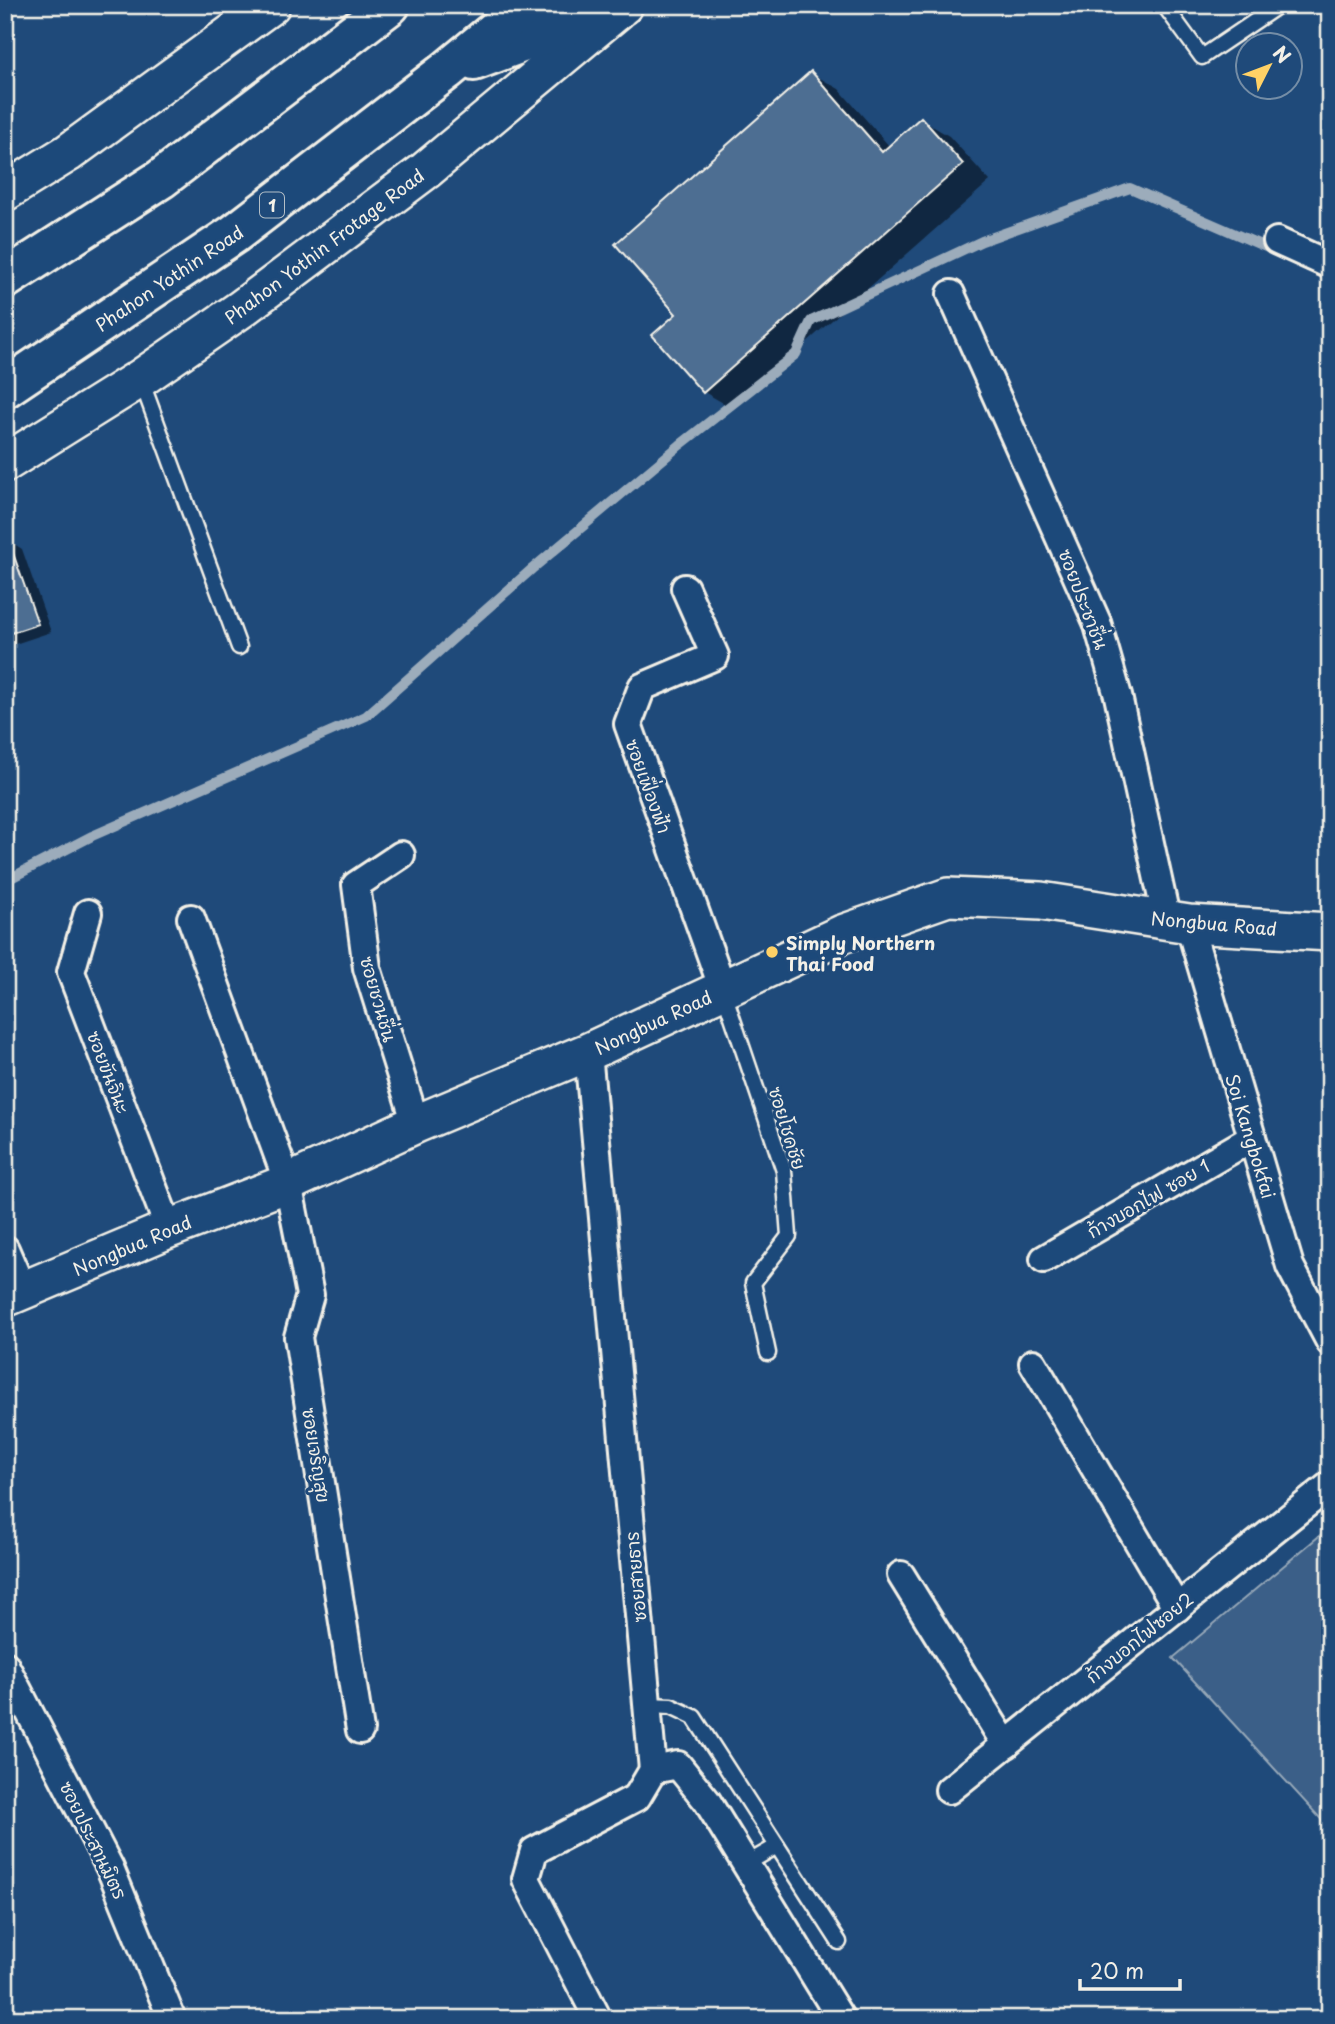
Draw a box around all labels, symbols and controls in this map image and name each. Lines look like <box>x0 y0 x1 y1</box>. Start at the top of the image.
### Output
north arrow <box>1234 32 1304 102</box>
text: N <box>1267 39 1298 69</box>
street label: Phahon Yothin Frotage Road <box>218 162 430 330</box>
road number: 1 <box>260 192 284 218</box>
street label: Phahon Yothin Road <box>89 218 249 338</box>
street label: ซอยประชาชื่น <box>1052 544 1118 653</box>
street label: ซอยเฟื่องฟ้า <box>619 734 681 837</box>
street label: Nongbua Road <box>1150 904 1278 942</box>
place label: Simply Northern Thai Food <box>786 929 935 977</box>
marker: Simply Northern Thai Food <box>764 944 780 960</box>
street label: ซอยชวนชื่น <box>354 952 407 1045</box>
street label: Nongbua Road <box>590 983 716 1061</box>
street label: ซอยขันจินะ <box>81 1027 137 1117</box>
street label: Soi Kangbokfai <box>1219 1070 1283 1202</box>
street label: ซอยโชคชัย <box>763 1083 813 1173</box>
street label: ก้างบอกไฟ ซอย 1 <box>1082 1152 1214 1244</box>
street label: Nongbua Road <box>69 1208 195 1282</box>
street label: ซอยเจริญสุข <box>294 1405 338 1505</box>
street label: ซอยสายธาร <box>618 1531 652 1623</box>
street label: ก้างบอกไฟซอย2 <box>1079 1585 1199 1689</box>
street label: ซอยประสานมิตร <box>54 1776 134 1904</box>
scale bar <box>1080 1947 1179 1991</box>
text: 20 m <box>1090 1954 1144 1986</box>

